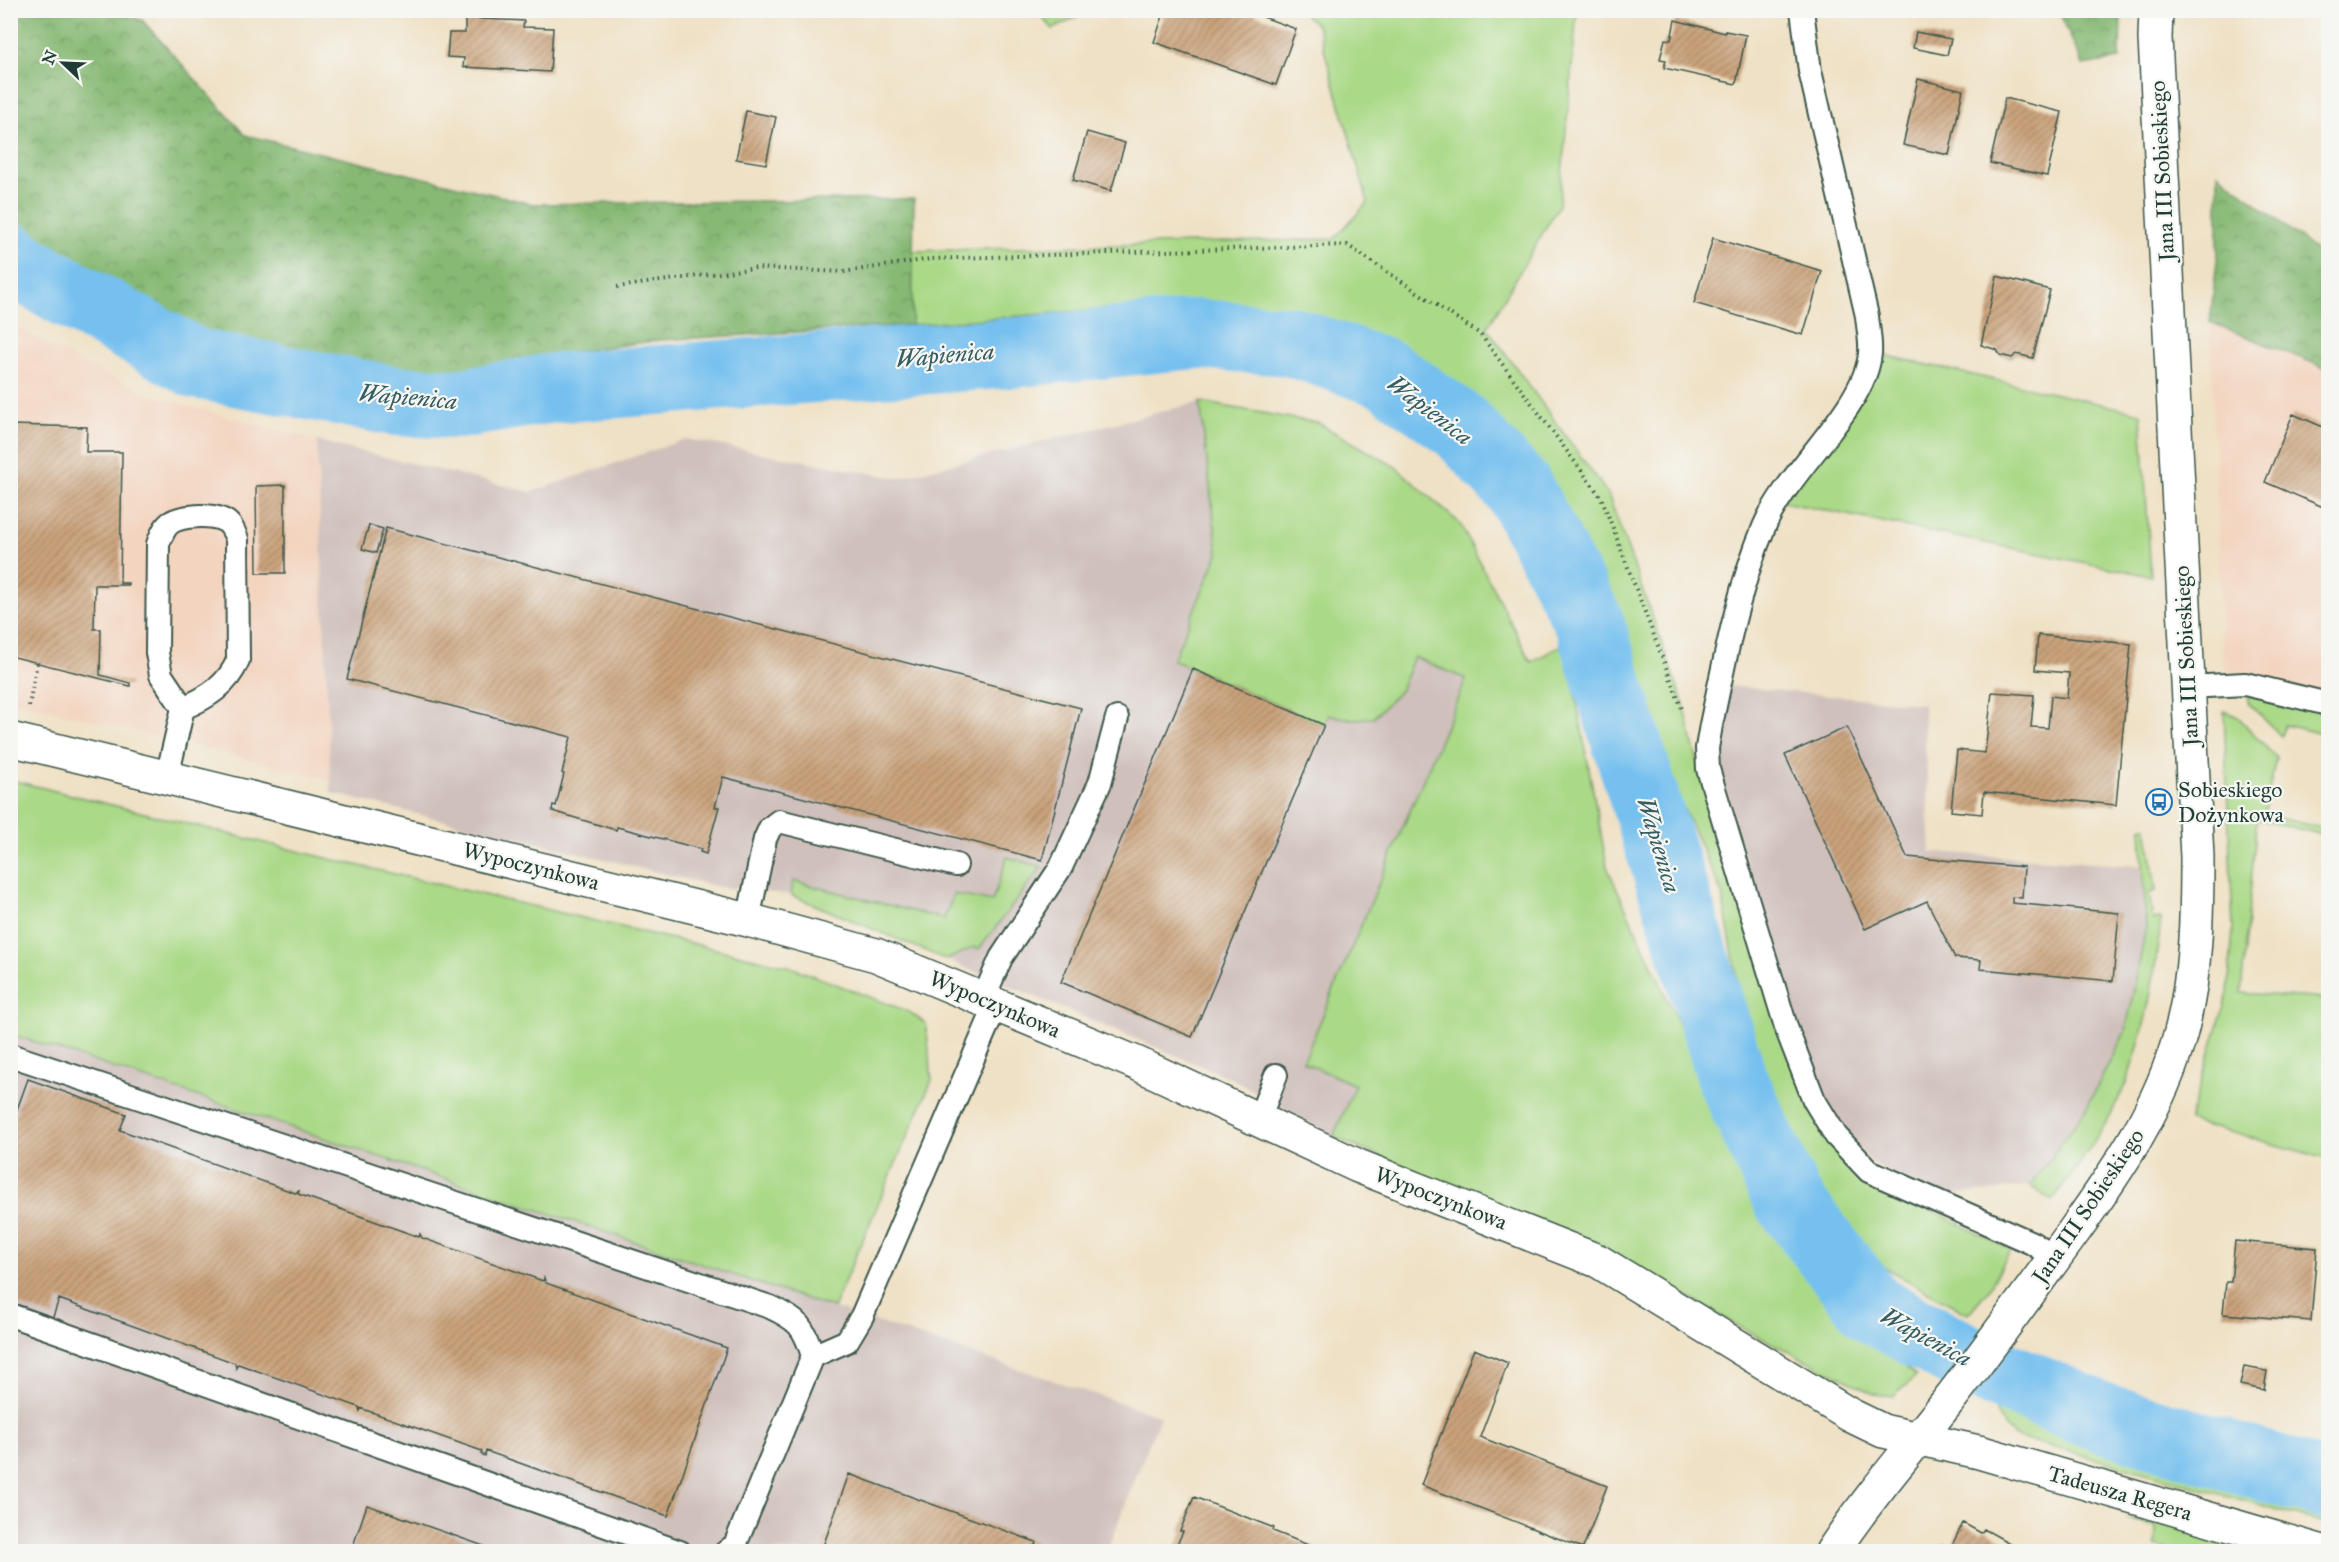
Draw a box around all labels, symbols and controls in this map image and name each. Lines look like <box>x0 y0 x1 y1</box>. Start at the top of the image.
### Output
north arrow <box>33 33 93 93</box>
text: N <box>38 47 61 67</box>
street label: Jana III Sobieskiego <box>2144 80 2180 264</box>
water label: Wapienica <box>895 336 995 374</box>
water label: Wapienica <box>1382 368 1478 452</box>
water label: Wapienica <box>358 378 458 416</box>
street label: Jana III Sobieskiego <box>2168 565 2204 749</box>
place label: Sobieskiego Dożynkowa <box>2178 776 2284 828</box>
bus stop icon: Sobieskiego Dożynkowa <box>2144 787 2174 817</box>
water label: Wapienica <box>1630 794 1688 896</box>
street label: Wypoczynkowa <box>460 836 603 896</box>
street label: Wypoczynkowa <box>925 964 1065 1044</box>
street label: Jana III Sobieskiego <box>2025 1123 2150 1290</box>
street label: Wypoczynkowa <box>1371 1160 1512 1236</box>
water label: Wapienica <box>1875 1301 1977 1373</box>
street label: Tadeusza Regera <box>2045 1460 2196 1527</box>

